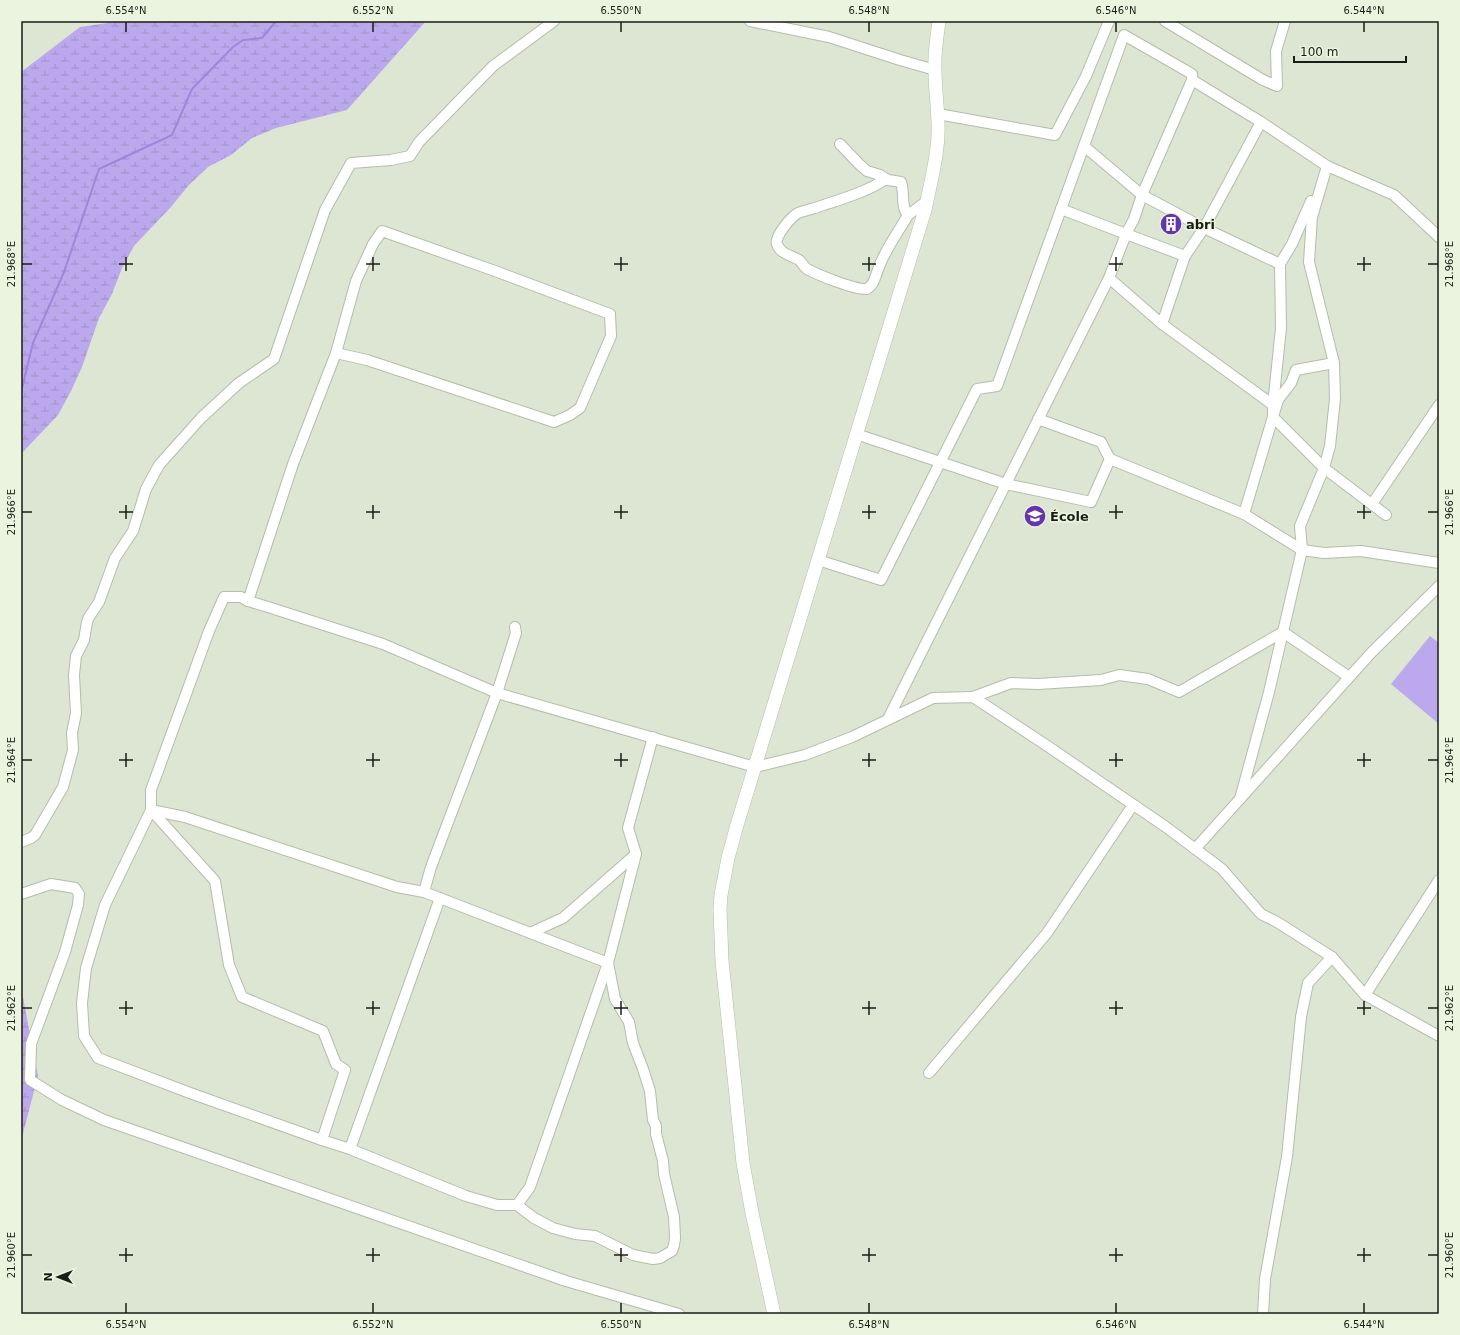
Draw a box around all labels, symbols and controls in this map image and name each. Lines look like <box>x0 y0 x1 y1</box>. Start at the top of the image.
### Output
text: 6.554°N <box>105 5 147 16</box>
text: 6.552°N <box>352 5 394 16</box>
text: 6.550°N <box>600 5 642 16</box>
text: 6.548°N <box>848 5 890 16</box>
text: 6.546°N <box>1095 5 1137 16</box>
text: 6.544°N <box>1343 5 1385 16</box>
scale bar <box>1294 38 1406 64</box>
text: 100 m <box>1300 45 1338 59</box>
building icon: abri <box>1158 211 1184 237</box>
place label: abri <box>1186 217 1215 232</box>
text: 21.968°E <box>6 241 17 287</box>
text: 21.968°E <box>1444 241 1455 287</box>
text: 21.966°E <box>6 489 17 535</box>
text: 21.966°E <box>1444 489 1455 535</box>
school or university icon: École <box>1022 503 1048 529</box>
place label: École <box>1050 509 1089 524</box>
text: 21.964°E <box>6 737 17 783</box>
text: 21.964°E <box>1444 737 1455 783</box>
text: 21.962°E <box>6 985 17 1031</box>
text: 21.962°E <box>1444 985 1455 1031</box>
text: 21.960°E <box>6 1232 17 1278</box>
text: 21.960°E <box>1444 1232 1455 1278</box>
north arrow <box>38 1257 78 1297</box>
text: N <box>42 1272 55 1282</box>
text: 6.554°N <box>105 1319 147 1330</box>
text: 6.552°N <box>352 1319 394 1330</box>
text: 6.550°N <box>600 1319 642 1330</box>
text: 6.548°N <box>848 1319 890 1330</box>
text: 6.546°N <box>1095 1319 1137 1330</box>
text: 6.544°N <box>1343 1319 1385 1330</box>

